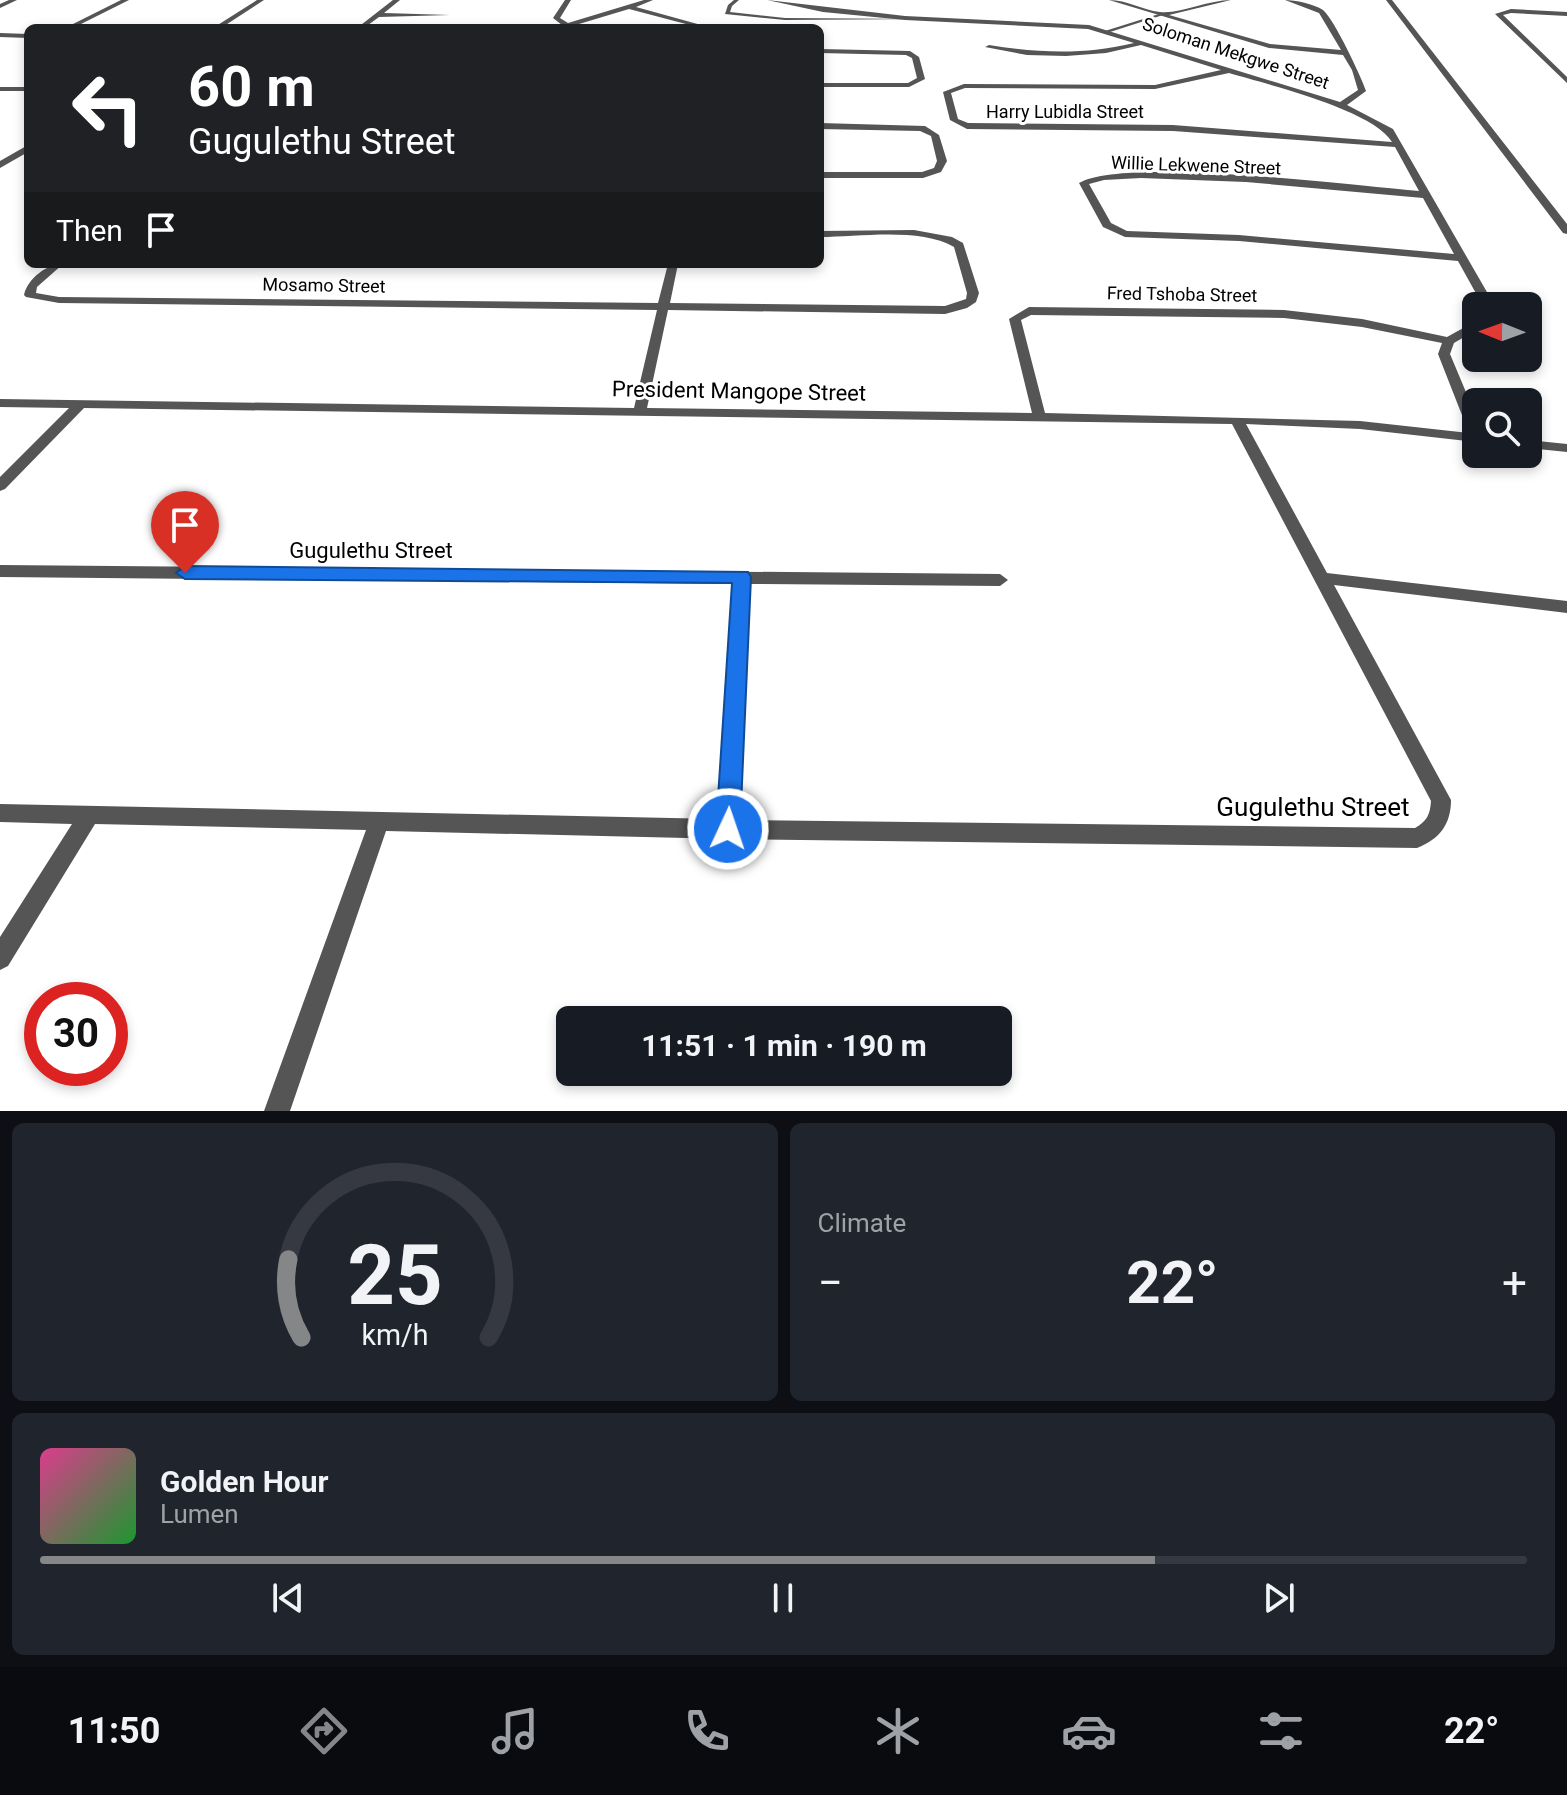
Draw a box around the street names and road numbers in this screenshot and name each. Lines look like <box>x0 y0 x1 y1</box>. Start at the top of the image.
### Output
street label: Soloman Mekgwe Street <box>1140 13 1332 93</box>
street label: Harry Lubidla Street <box>986 101 1144 122</box>
street label: Willie Lekwene Street <box>1111 152 1282 178</box>
street label: Mosamo Street <box>262 273 386 297</box>
street label: Fred Tshoba Street <box>1107 282 1258 306</box>
street label: President Mangope Street <box>612 376 866 406</box>
street label: Gugulethu Street <box>289 538 453 563</box>
street label: Gugulethu Street <box>1216 792 1410 822</box>

